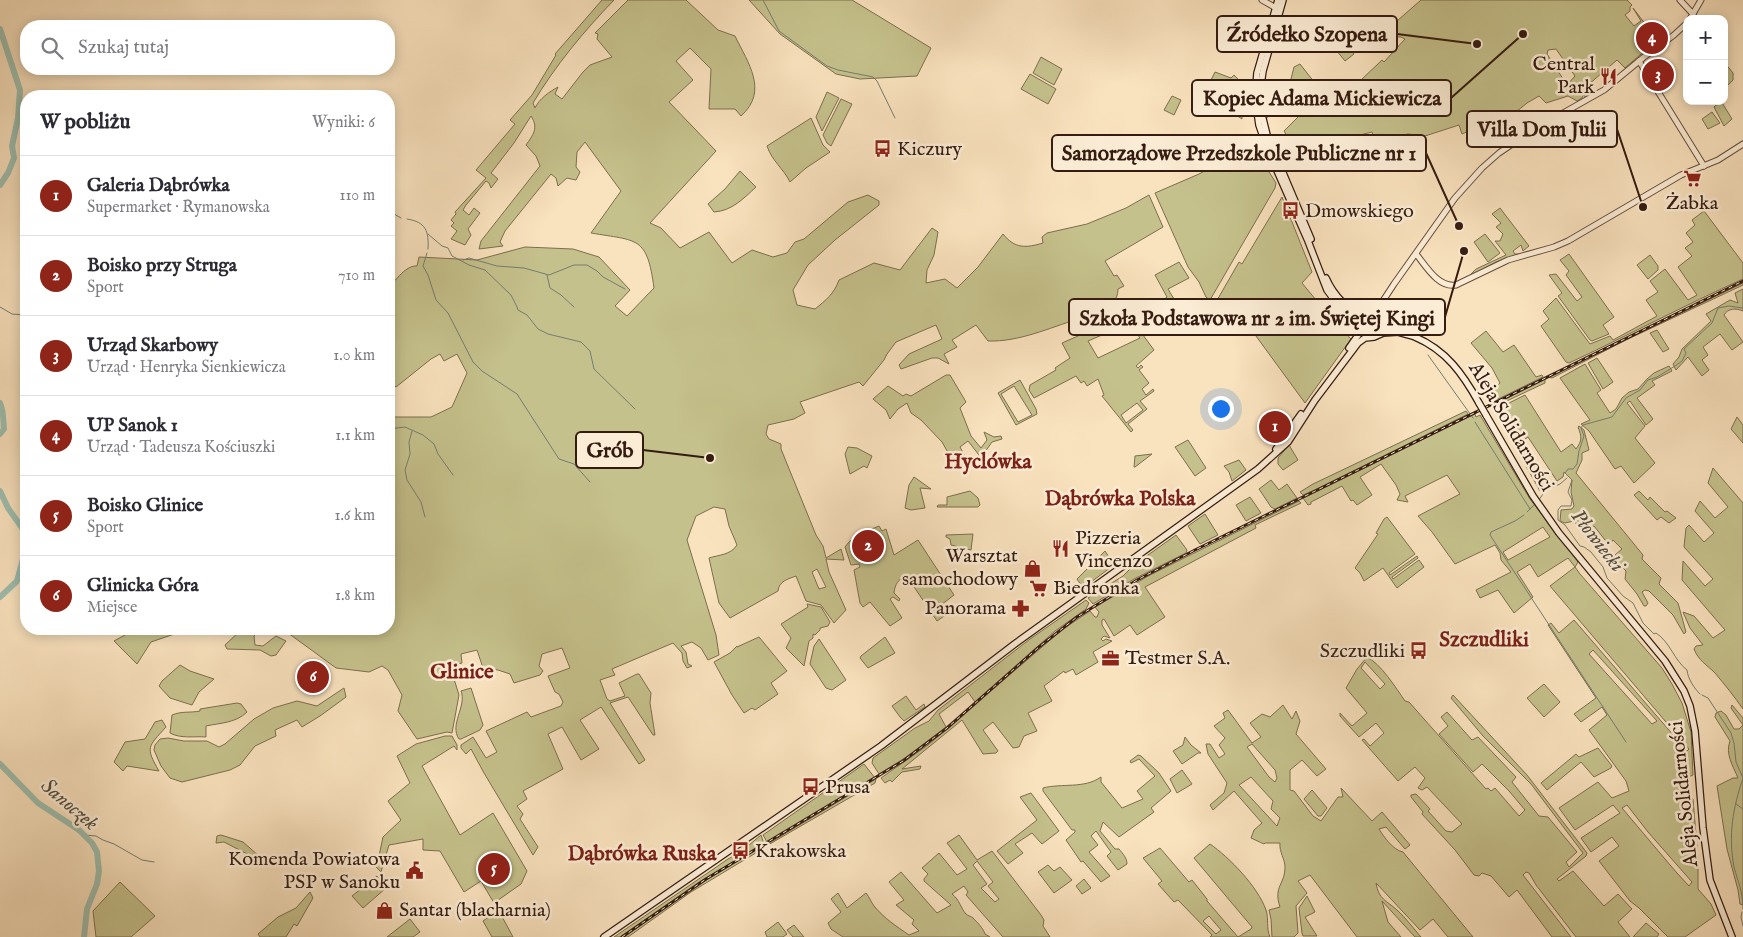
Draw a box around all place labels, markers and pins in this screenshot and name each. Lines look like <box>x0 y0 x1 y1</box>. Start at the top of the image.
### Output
callout: Źródełko Szopena <box>1217 16 1397 52</box>
pin: 4 <box>1636 19 1668 57</box>
place label: Central Park <box>1533 52 1596 100</box>
pin: 3 <box>1642 56 1674 94</box>
restaurant icon: Central Park <box>1599 66 1619 86</box>
callout: Kopiec Adama Mickiewicza <box>1192 80 1451 116</box>
callout: Villa Dom Julii <box>1467 111 1617 147</box>
callout: Samorządowe Przedszkole Publiczne nr 1 <box>1052 135 1426 171</box>
place label: Kiczury <box>897 137 962 162</box>
bus stop icon: Kiczury <box>873 139 893 159</box>
supermarket icon: Żabka <box>1682 169 1702 189</box>
place label: Żabka <box>1666 191 1719 216</box>
place label: Dmowskiego <box>1305 199 1414 224</box>
bus stop icon: Dmowskiego <box>1281 201 1301 221</box>
callout: Szkoła Podstawowa nr 2 im. Świętej Kingi <box>1069 299 1445 335</box>
pin: 1 <box>1259 408 1291 446</box>
callout: Grób <box>576 432 643 468</box>
place label: Pizzeria Vincenzo <box>1074 526 1153 574</box>
pin: 2 <box>852 527 884 565</box>
restaurant icon: Pizzeria Vincenzo <box>1051 539 1071 559</box>
place label: Warsztat samochodowy <box>902 544 1018 592</box>
shop icon: Warsztat samochodowy <box>1022 558 1042 578</box>
place label: Biedronka <box>1053 576 1140 601</box>
supermarket icon: Biedronka <box>1029 578 1049 598</box>
place label: Panorama <box>924 596 1006 621</box>
pharmacy icon: Panorama <box>1010 598 1030 618</box>
place label: Szczudliki <box>1320 639 1405 664</box>
bus stop icon: Szczudliki <box>1409 641 1429 661</box>
place label: Testmer S.A. <box>1125 646 1230 671</box>
office icon: Testmer S.A. <box>1101 648 1121 668</box>
pin: 6 <box>297 658 329 696</box>
place label: Prusa <box>825 775 870 800</box>
bus stop icon: Prusa <box>801 777 821 797</box>
place label: Krakowska <box>755 839 846 864</box>
bus stop icon: Krakowska <box>731 841 751 861</box>
place label: Komenda Powiatowa PSP w Sanoku <box>228 847 400 895</box>
pin: 5 <box>478 850 510 888</box>
public building icon: Komenda Powiatowa PSP w Sanoku <box>404 861 424 881</box>
place label: Santar (blacharnia) <box>399 898 551 923</box>
shop icon: Santar (blacharnia) <box>375 900 395 920</box>

